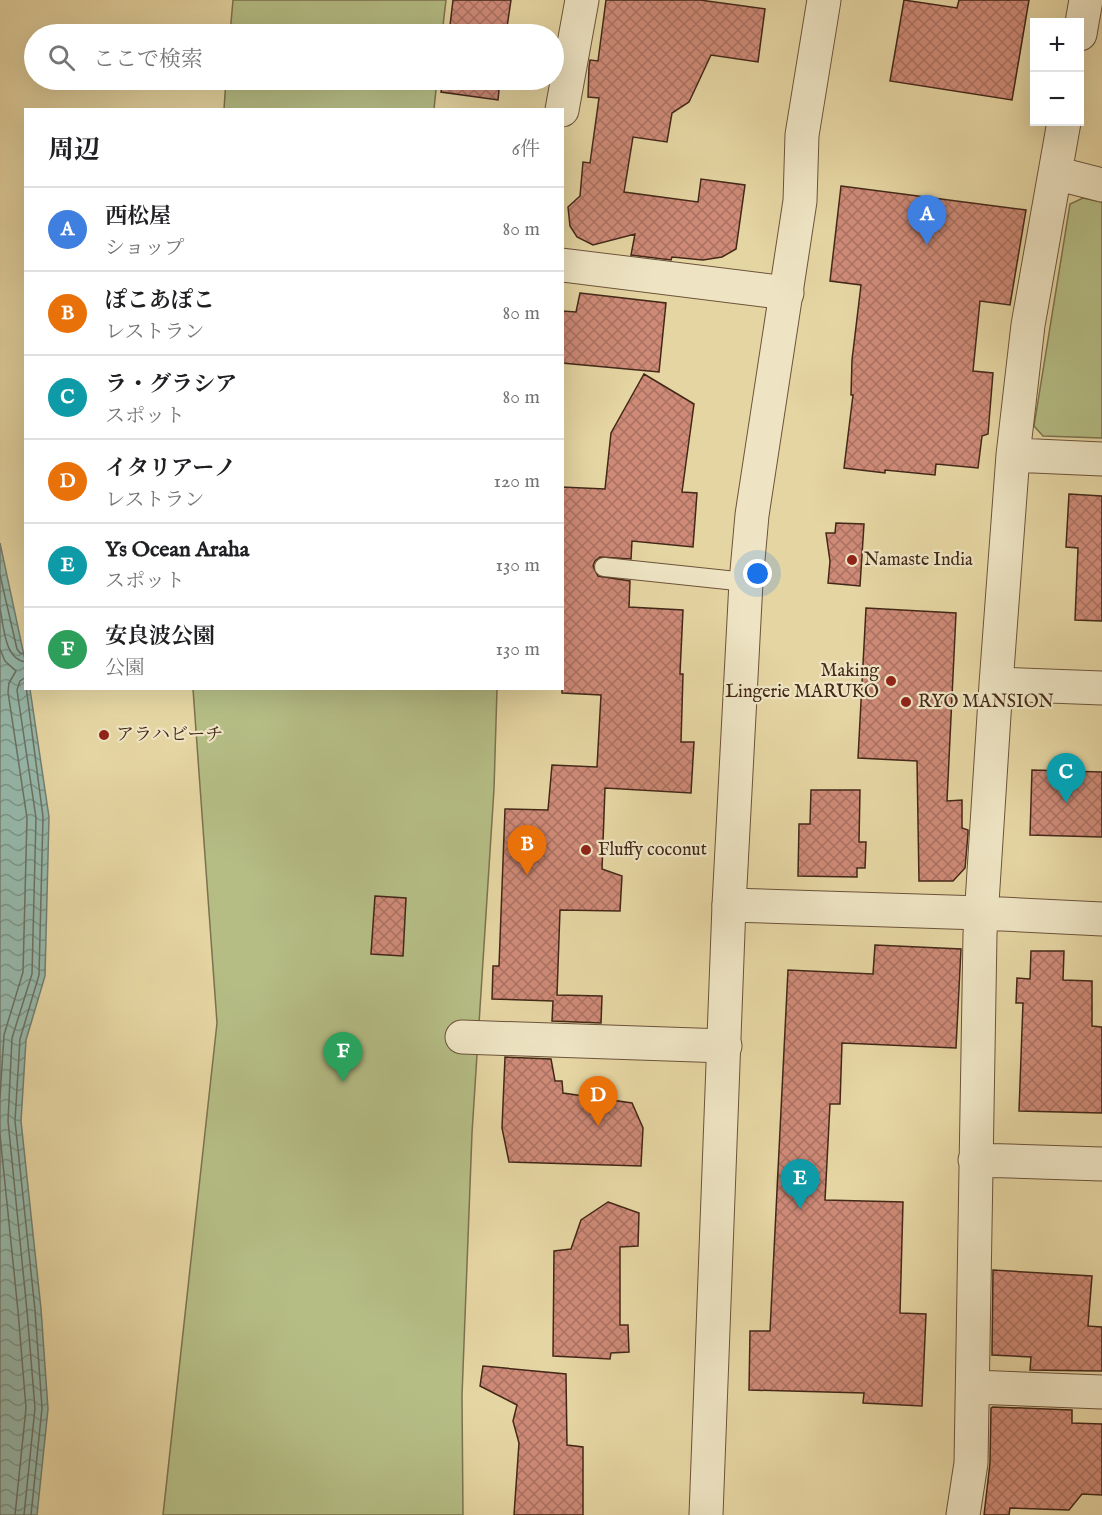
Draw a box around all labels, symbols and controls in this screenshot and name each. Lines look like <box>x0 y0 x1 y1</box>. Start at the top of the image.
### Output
map controls <box>1030 18 1084 126</box>
button: + <box>1030 18 1084 72</box>
search box <box>24 24 564 90</box>
icon: search <box>45 41 78 74</box>
text: ここで検索 <box>93 46 203 74</box>
button: − <box>1030 72 1084 126</box>
text: 周辺 <box>48 134 100 167</box>
text: 6件 <box>512 137 540 162</box>
pin: A <box>908 196 946 245</box>
text: 西松屋 <box>105 203 171 231</box>
text: A <box>61 217 74 242</box>
text: 80 m <box>503 217 540 242</box>
text: ショップ <box>105 236 185 261</box>
text: ぽこあぽこ <box>105 287 215 315</box>
text: B <box>61 301 74 326</box>
text: 80 m <box>503 301 540 326</box>
text: レストラン <box>105 320 204 345</box>
text: ラ・グラシア <box>105 371 237 399</box>
text: C <box>60 385 75 410</box>
text: 80 m <box>503 385 540 410</box>
text: スポット <box>105 404 185 429</box>
text: イタリアーノ <box>105 455 236 483</box>
text: D <box>59 469 76 494</box>
text: 120 m <box>494 469 540 494</box>
text: レストラン <box>105 488 204 513</box>
text: Ys Ocean Araha <box>105 536 249 564</box>
place label: Namaste India <box>864 549 973 572</box>
text: E <box>61 553 74 578</box>
text: 130 m <box>495 553 540 578</box>
marker: Namaste India <box>845 553 859 567</box>
your location <box>743 559 772 588</box>
text: スポット <box>105 569 185 594</box>
text: 安良波公園 <box>105 623 215 651</box>
text: F <box>61 637 74 662</box>
text: 130 m <box>495 637 540 662</box>
text: 公園 <box>105 656 145 681</box>
place label: Making Lingerie MARUKO <box>725 660 879 704</box>
marker: Making Lingerie MARUKO <box>884 674 898 688</box>
place label: RYO MANSION <box>918 691 1054 714</box>
marker: RYO MANSION <box>899 695 913 709</box>
place label: アラハビーチ <box>116 724 223 747</box>
marker: アラハビーチ <box>97 728 111 742</box>
pin: C <box>1046 754 1086 803</box>
pin: B <box>508 826 546 875</box>
place label: Fluffy coconut <box>598 839 707 862</box>
marker: Fluffy coconut <box>579 843 593 857</box>
pin: F <box>324 1032 362 1082</box>
pin: D <box>578 1076 618 1126</box>
pin: E <box>780 1160 820 1209</box>

